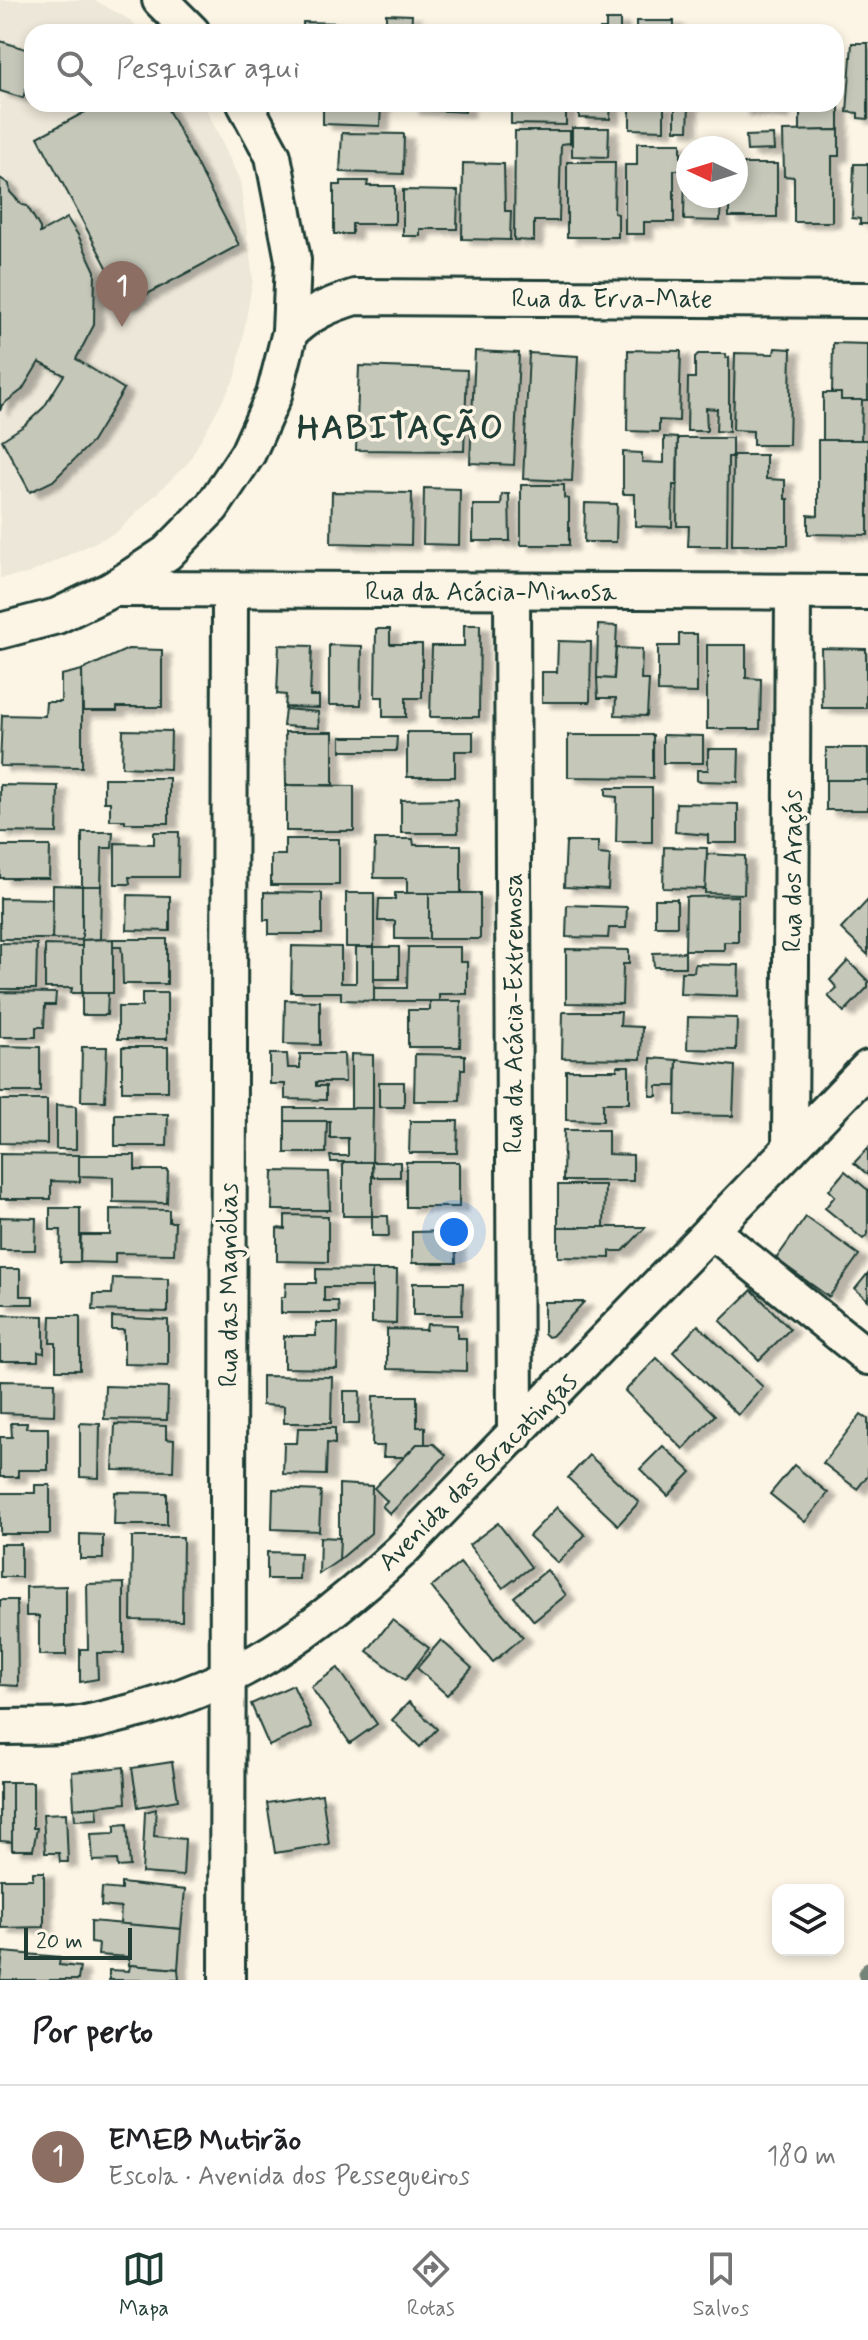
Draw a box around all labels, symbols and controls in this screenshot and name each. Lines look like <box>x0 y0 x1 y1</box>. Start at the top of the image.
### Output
search box <box>24 24 844 112</box>
icon: search <box>52 46 96 90</box>
text: Pesquisar aqui <box>116 49 300 88</box>
north arrow <box>676 136 748 208</box>
pin: 1 <box>96 261 148 327</box>
street label: Rua da Erva-Mate <box>512 283 712 317</box>
district label: HABITAÇÃO <box>297 406 505 451</box>
street label: Rua da Acácia-Mimosa <box>365 576 617 610</box>
street label: Rua dos Araçás <box>777 790 811 952</box>
street label: Rua da Acácia-Extremosa <box>498 873 532 1153</box>
street label: Rua das Magnólias <box>213 1183 247 1387</box>
your location <box>434 1212 474 1252</box>
street label: Avenida das Bracatingas <box>372 1366 587 1581</box>
map controls <box>772 1884 844 1956</box>
button: layers <box>772 1884 844 1956</box>
scale bar <box>24 1924 132 1960</box>
text: 20 m <box>36 1928 83 1956</box>
text: Por perto <box>32 2010 153 2055</box>
text: EMEB Mutirão <box>108 2121 301 2160</box>
text: 1 <box>52 2140 64 2174</box>
text: 180 m <box>767 2140 836 2174</box>
text: Escola · Avenida dos Pessegueiros <box>108 2160 470 2194</box>
tab: Mapa <box>119 2247 169 2323</box>
tab: Rotas <box>407 2247 455 2323</box>
tab: Salvos <box>692 2247 749 2323</box>

